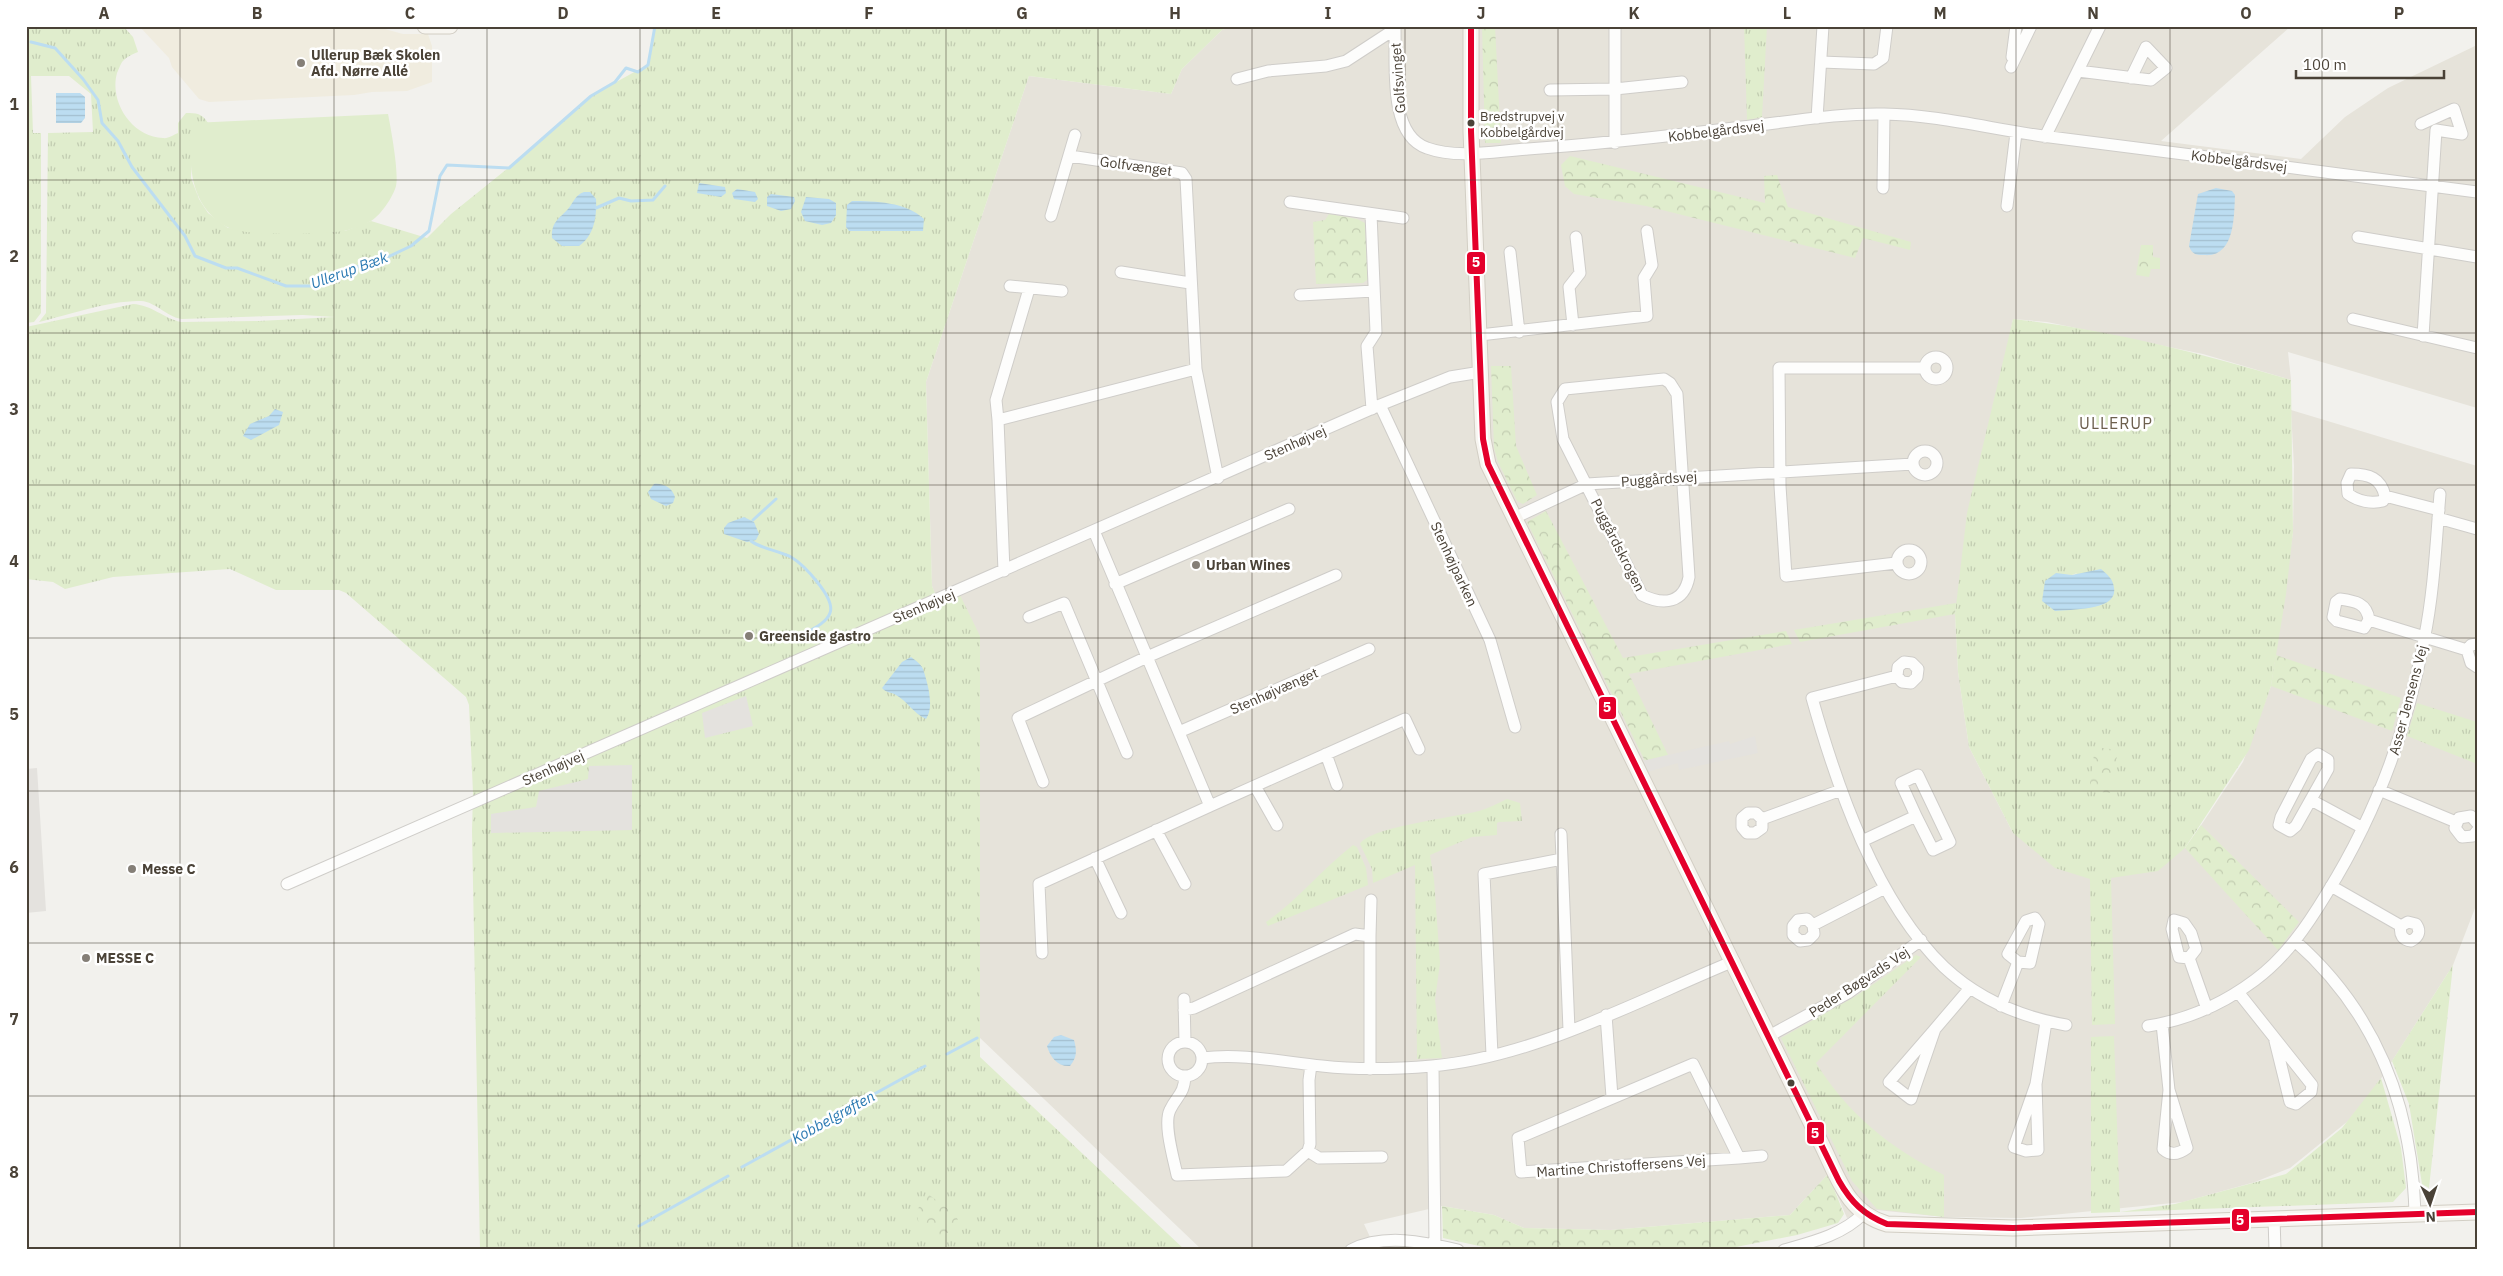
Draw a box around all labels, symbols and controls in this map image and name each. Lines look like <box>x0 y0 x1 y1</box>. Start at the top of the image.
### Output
text: A <box>99 3 110 23</box>
text: B <box>252 3 263 23</box>
text: C <box>405 3 415 23</box>
text: D <box>557 3 569 23</box>
text: E <box>711 3 721 23</box>
text: F <box>864 3 874 23</box>
text: G <box>1016 3 1028 23</box>
text: H <box>1169 3 1181 23</box>
text: I <box>1325 3 1332 23</box>
text: J <box>1477 3 1485 23</box>
text: K <box>1628 3 1640 23</box>
text: L <box>1783 3 1791 23</box>
text: M <box>1933 3 1947 23</box>
text: N <box>2087 3 2099 23</box>
text: O <box>2240 3 2252 23</box>
text: P <box>2394 3 2404 23</box>
street label: Golfsvinget <box>1387 42 1409 114</box>
place label: Ullerup Bæk Skolen Afd. Nørre Allé <box>311 46 440 80</box>
scale bar <box>2296 48 2443 80</box>
text: 100 m <box>2303 55 2347 74</box>
marker: Ullerup Bæk Skolen Afd. Nørre Allé <box>295 57 307 69</box>
text: 1 <box>9 94 19 114</box>
place label: Bredstrupvej v Kobbelgårdvej <box>1480 108 1565 141</box>
street label: Kobbelgårdsvej <box>1667 116 1765 146</box>
marker: Bredstrupvej v Kobbelgårdvej <box>1466 118 1476 128</box>
street label: Kobbelgårdsvej <box>2190 146 2288 176</box>
street label: Golfvænget <box>1099 152 1173 180</box>
text: 2 <box>9 246 19 266</box>
water label: Ullerup Bæk <box>308 247 390 293</box>
line badge: 5 <box>1466 251 1486 275</box>
text: 5 <box>1472 253 1480 271</box>
text: 3 <box>9 399 19 419</box>
district label: ULLERUP <box>2079 413 2153 433</box>
street label: Stenhøjvej <box>1261 421 1329 465</box>
street label: Puggårdsvej <box>1620 467 1698 491</box>
street label: Puggårdskrogen <box>1587 496 1649 594</box>
street label: Stenhøjparken <box>1426 519 1482 609</box>
text: 4 <box>9 551 19 571</box>
place label: Urban Wines <box>1206 556 1290 574</box>
marker: Urban Wines <box>1190 559 1202 571</box>
street label: Stenhøjvej <box>890 585 958 627</box>
place label: Greenside gastro <box>759 627 871 645</box>
marker: Greenside gastro <box>743 630 755 642</box>
street label: Asser Jensens Vej <box>2385 643 2431 757</box>
street label: Stenhøjvænget <box>1227 663 1321 718</box>
line badge: 5 <box>1598 696 1617 720</box>
text: 5 <box>1603 698 1611 716</box>
text: 5 <box>9 704 19 724</box>
street label: Stenhøjvej <box>519 746 587 790</box>
text: 6 <box>9 857 19 877</box>
place label: Messe C <box>142 860 196 878</box>
marker: Messe C <box>126 863 138 875</box>
street label: Peder Bøgvads Vej <box>1805 943 1913 1021</box>
place label: MESSE C <box>96 949 154 967</box>
marker: MESSE C <box>80 952 92 964</box>
text: 7 <box>9 1009 19 1029</box>
unlabelled marker <box>1786 1078 1796 1088</box>
water label: Kobbelgrøften <box>788 1086 878 1148</box>
line badge: 5 <box>1806 1121 1825 1145</box>
text: 5 <box>1811 1124 1819 1142</box>
street label: Martine Christoffersens Vej <box>1536 1151 1706 1181</box>
text: 8 <box>9 1162 19 1182</box>
north arrow <box>2406 1178 2456 1228</box>
line badge: 5 <box>2231 1208 2250 1232</box>
text: N <box>2425 1208 2436 1226</box>
text: 5 <box>2236 1211 2244 1229</box>

